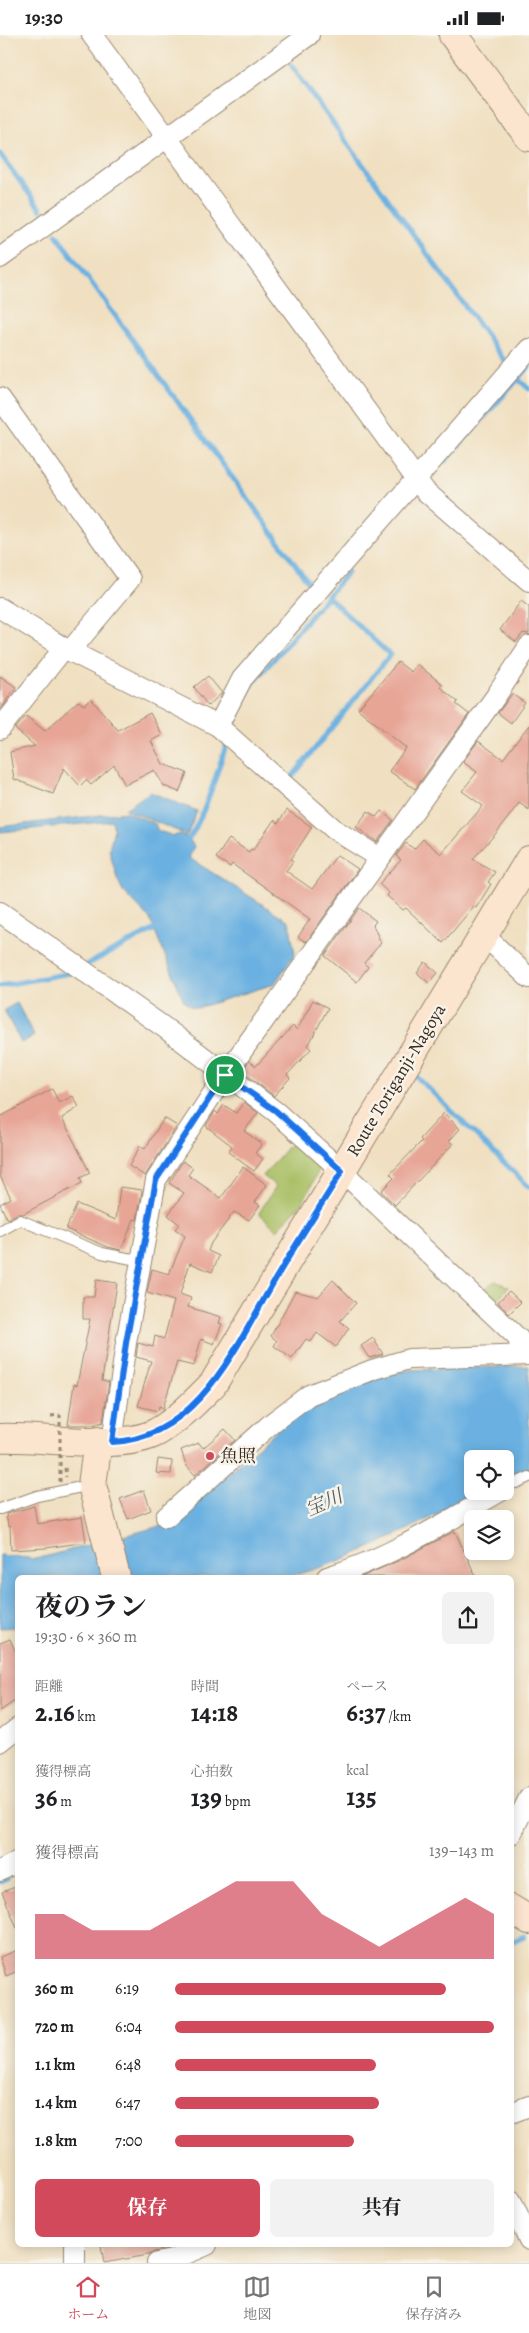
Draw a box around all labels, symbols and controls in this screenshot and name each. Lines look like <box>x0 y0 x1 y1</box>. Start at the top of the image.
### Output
text: 19:30 <box>25 5 63 31</box>
street label: Route Toriganji-Nagoya <box>341 999 451 1161</box>
pin <box>204 1054 246 1096</box>
icon: arrive <box>211 1061 239 1089</box>
place label: 魚照 <box>220 1444 256 1468</box>
marker: 魚照 <box>204 1450 216 1462</box>
map controls <box>464 1450 514 1560</box>
button: locate <box>464 1450 514 1500</box>
water label: 宝川 <box>301 1483 348 1523</box>
button: layers <box>464 1510 514 1560</box>
text: 夜のラン <box>35 1588 147 1626</box>
button: share <box>442 1592 494 1644</box>
text: 19:30 · 6 × 360 m <box>35 1626 137 1648</box>
text: 距離 <box>35 1677 63 1696</box>
text: 時間 <box>191 1677 219 1696</box>
text: ペース <box>346 1677 388 1696</box>
text: 2.16 <box>35 1696 75 1730</box>
text: 14:18 <box>191 1696 238 1730</box>
text: 6:37 <box>346 1696 385 1730</box>
text: km <box>75 1707 96 1726</box>
text: /km <box>385 1707 411 1726</box>
text: kcal <box>346 1761 369 1780</box>
text: 獲得標高 <box>35 1762 91 1781</box>
text: 心拍数 <box>191 1762 233 1781</box>
text: 135 <box>346 1780 377 1814</box>
text: 36 <box>35 1781 57 1815</box>
text: 139 <box>191 1781 222 1815</box>
text: m <box>57 1792 72 1811</box>
text: bpm <box>222 1792 251 1811</box>
text: 139–143 m <box>429 1840 494 1862</box>
text: 獲得標高 <box>35 1842 99 1864</box>
text: 360 m <box>35 1978 74 2000</box>
text: 6:19 <box>115 1978 139 2000</box>
text: 720 m <box>35 2016 74 2038</box>
text: 6:04 <box>115 2016 142 2038</box>
text: 1.1 km <box>35 2054 75 2076</box>
text: 6:48 <box>115 2054 141 2076</box>
text: 1.4 km <box>35 2092 77 2114</box>
text: 6:47 <box>115 2092 140 2114</box>
text: 1.8 km <box>35 2130 77 2152</box>
text: 7:00 <box>115 2130 143 2152</box>
button: 保存 <box>35 2179 260 2237</box>
button: 共有 <box>270 2179 494 2237</box>
tab: ホーム <box>67 2273 109 2324</box>
tab: 地図 <box>243 2273 271 2324</box>
tab: 保存済み <box>406 2273 462 2324</box>

